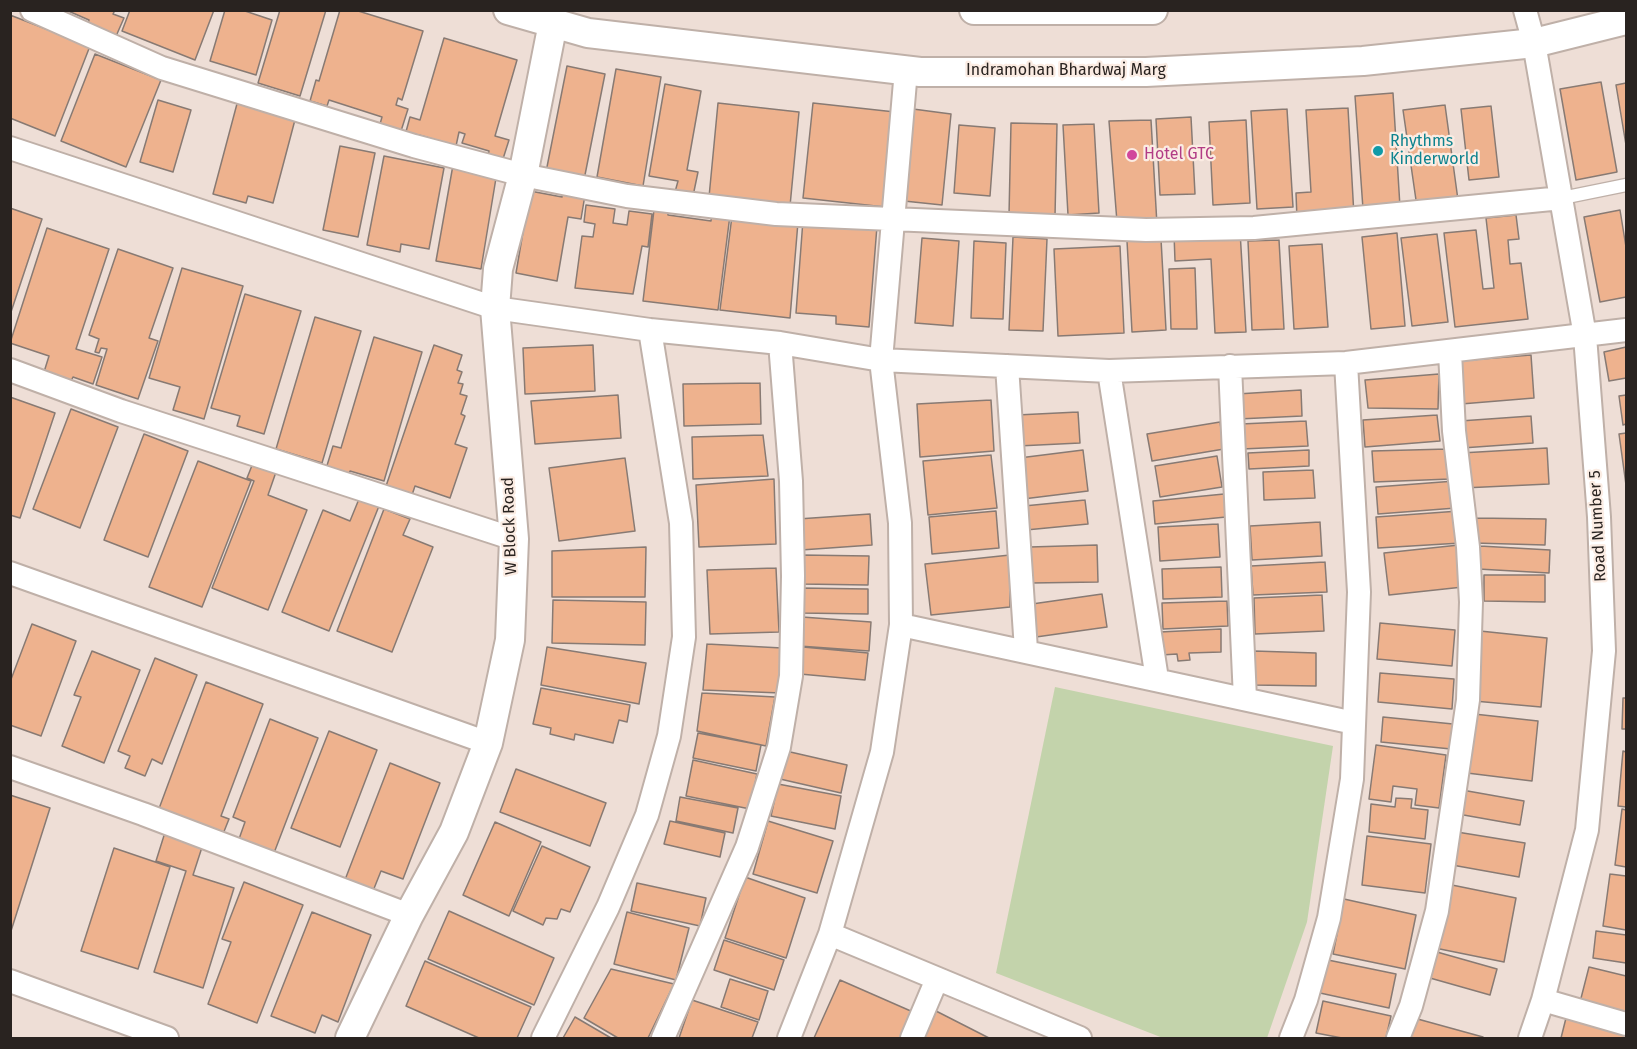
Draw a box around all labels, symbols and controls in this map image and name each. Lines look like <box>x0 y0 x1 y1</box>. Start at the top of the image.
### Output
street label: Indramohan Bhardwaj Marg <box>966 61 1166 81</box>
place label: Rhythms Kinderworld <box>1390 132 1479 170</box>
marker: Rhythms Kinderworld <box>1371 144 1385 158</box>
place label: Hotel GTC <box>1144 145 1214 165</box>
marker: Hotel GTC <box>1125 148 1139 162</box>
street label: Road Number 5 <box>1585 470 1611 582</box>
street label: W Block Road <box>499 477 521 575</box>

